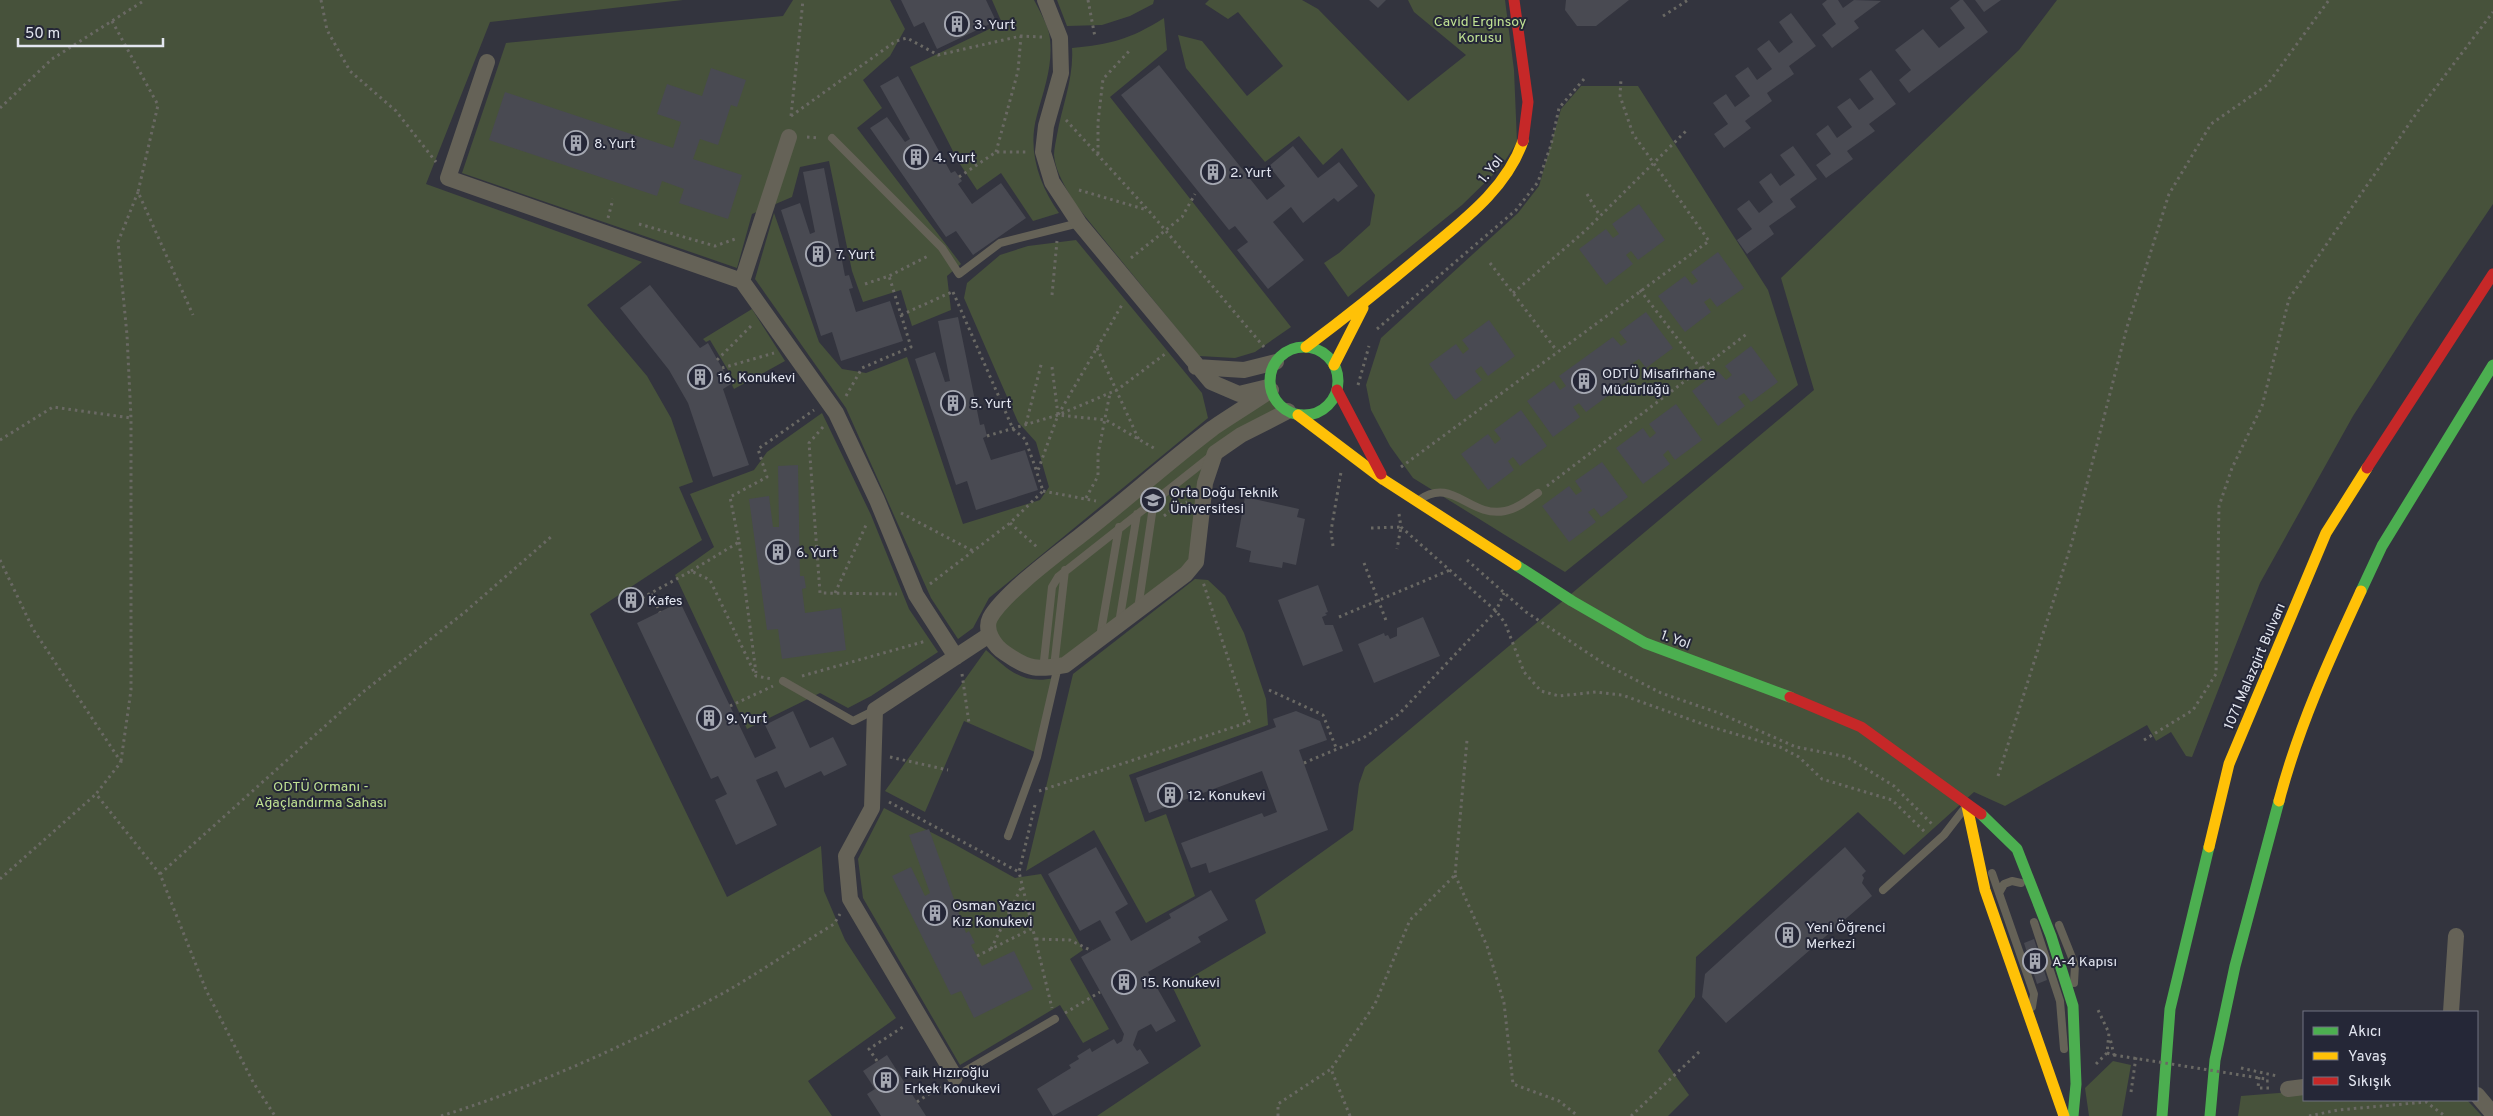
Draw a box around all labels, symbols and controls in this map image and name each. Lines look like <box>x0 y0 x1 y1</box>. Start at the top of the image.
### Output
building icon: 3. Yurt <box>944 11 970 37</box>
park label: Cavid Erginsoy Korusu <box>1434 14 1526 47</box>
scale bar <box>18 15 162 47</box>
place label: 3. Yurt <box>974 17 1015 34</box>
text: 50 m <box>25 25 60 44</box>
building icon: 8. Yurt <box>563 130 589 156</box>
place label: 8. Yurt <box>594 136 635 153</box>
building icon: 4. Yurt <box>903 144 929 170</box>
place label: 4. Yurt <box>934 150 976 167</box>
street label: 1. Yol <box>1475 153 1507 187</box>
building icon: 2. Yurt <box>1200 159 1226 185</box>
place label: 2. Yurt <box>1230 165 1271 182</box>
building icon: 7. Yurt <box>805 241 831 267</box>
place label: 7. Yurt <box>836 247 875 264</box>
building icon: 16. Konukevi <box>687 364 713 390</box>
place label: ODTÜ Misafirhane Müdürlüğü <box>1602 365 1716 399</box>
building icon: ODTÜ Misafirhane Müdürlüğü <box>1571 368 1597 394</box>
place label: 16. Konukevi <box>718 370 795 387</box>
building icon: 5. Yurt <box>940 390 966 416</box>
place label: 5. Yurt <box>970 396 1012 413</box>
place label: Orta Doğu Teknik Üniversitesi <box>1170 485 1279 518</box>
school or university icon: Orta Doğu Teknik Üniversitesi <box>1140 487 1166 513</box>
building icon: 6. Yurt <box>765 539 791 565</box>
place label: 6. Yurt <box>796 545 837 562</box>
building icon: Kafes <box>618 587 644 613</box>
place label: Kafes <box>648 593 683 610</box>
street label: 1071 Malazgirt Bulvarı <box>2221 601 2290 732</box>
street label: 1. Yol <box>1658 627 1693 654</box>
building icon: 9. Yurt <box>696 705 722 731</box>
place label: 9. Yurt <box>726 711 767 728</box>
park label: ODTÜ Ormanı - Ağaçlandırma Sahası <box>255 778 387 812</box>
building icon: 12. Konukevi <box>1157 782 1183 808</box>
place label: 12. Konukevi <box>1188 788 1266 805</box>
place label: Osman Yazıcı Kız Konukevi <box>952 898 1035 931</box>
building icon: Osman Yazıcı Kız Konukevi <box>922 900 948 926</box>
place label: Yeni Öğrenci Merkezi <box>1806 919 1886 953</box>
building icon: Yeni Öğrenci Merkezi <box>1775 922 1801 948</box>
building icon: A-4 Kapısı <box>2022 948 2048 974</box>
place label: A-4 Kapısı <box>2052 954 2117 971</box>
building icon: 15. Konukevi <box>1111 969 1137 995</box>
place label: 15. Konukevi <box>1142 975 1220 992</box>
legend <box>2303 1011 2478 1101</box>
text: Akıcı <box>2348 1023 2381 1042</box>
text: Yavaş <box>2348 1048 2387 1067</box>
place label: Faik Hızıroğlu Erkek Konukevi <box>904 1065 1000 1098</box>
building icon: Faik Hızıroğlu Erkek Konukevi <box>873 1067 899 1093</box>
text: Sıkışık <box>2348 1073 2392 1092</box>

